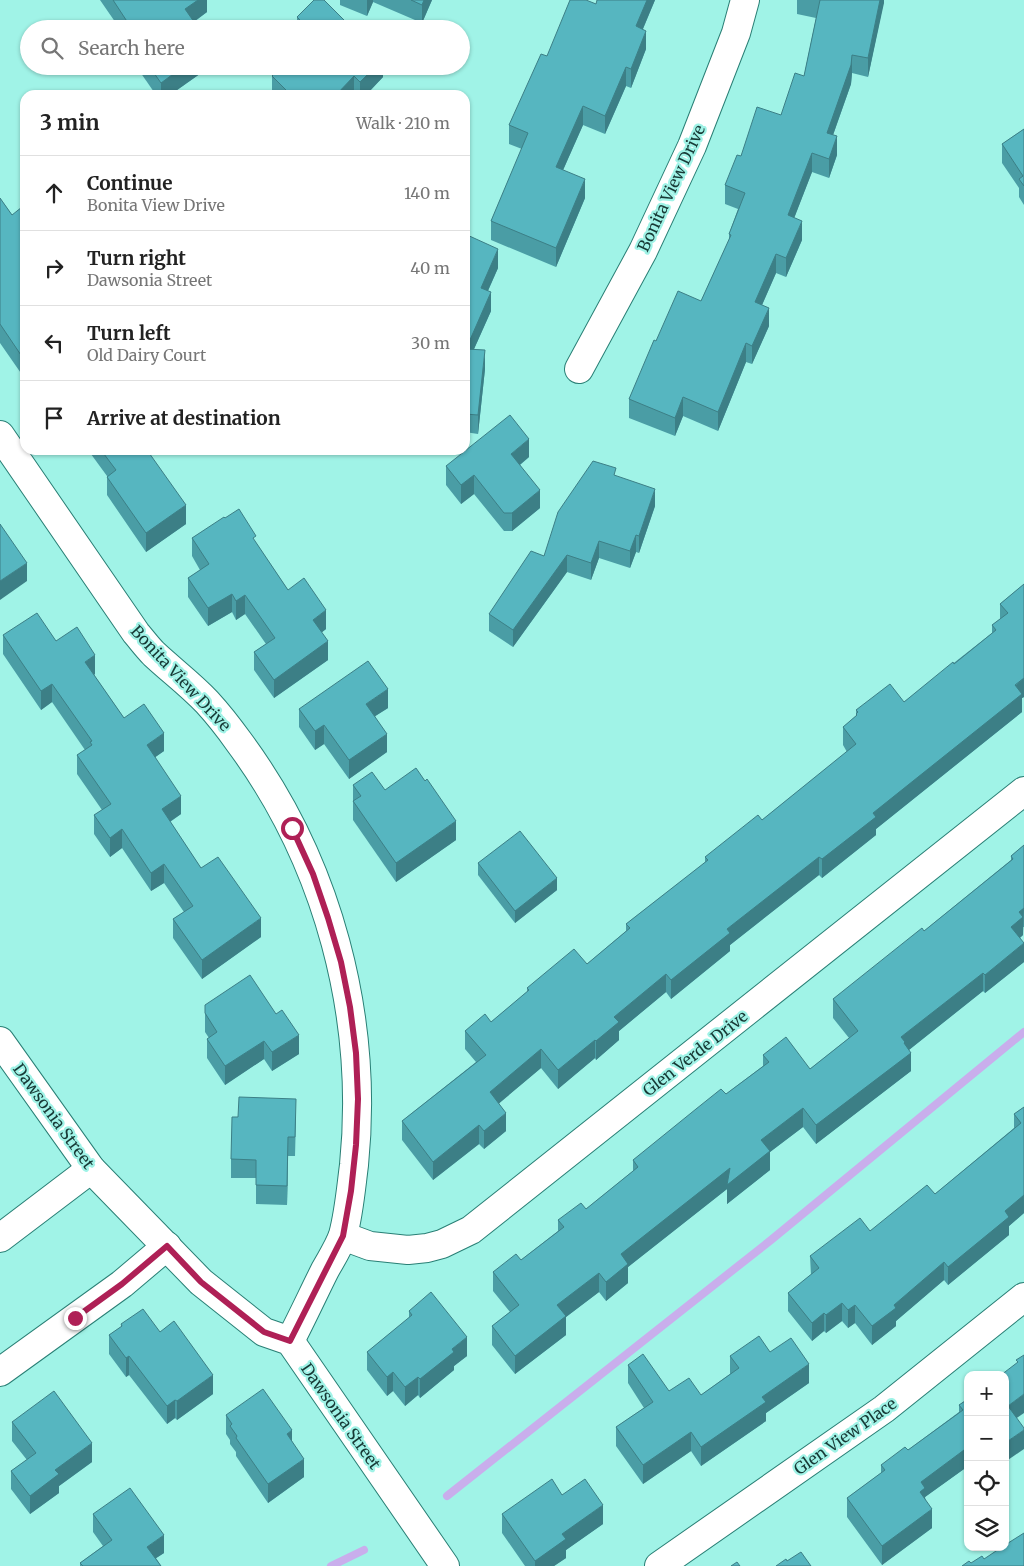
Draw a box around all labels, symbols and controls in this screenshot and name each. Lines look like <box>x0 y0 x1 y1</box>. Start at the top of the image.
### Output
search box <box>20 20 470 75</box>
icon: search <box>38 34 66 62</box>
text: Search here <box>78 36 185 60</box>
text: 3 min <box>40 109 99 136</box>
text: Walk · 210 m <box>356 113 450 133</box>
street label: Bonita View Drive <box>633 121 709 255</box>
text: Continue <box>87 171 173 195</box>
icon: ahead <box>40 179 68 207</box>
text: 140 m <box>404 183 450 203</box>
text: Bonita View Drive <box>87 195 225 215</box>
text: Turn right <box>87 246 186 270</box>
icon: right <box>40 254 68 282</box>
text: 40 m <box>410 258 450 278</box>
text: Dawsonia Street <box>87 270 212 290</box>
text: Turn left <box>87 321 171 345</box>
icon: left <box>40 329 68 357</box>
text: 30 m <box>411 333 450 353</box>
text: Old Dairy Court <box>87 345 206 365</box>
icon: arrive <box>40 404 68 432</box>
text: Arrive at destination <box>87 406 281 430</box>
street label: Bonita View Drive <box>127 621 235 735</box>
route start <box>281 817 304 840</box>
street label: Glen Verde Drive <box>639 1006 751 1100</box>
street label: Dawsonia Street <box>9 1059 99 1173</box>
route end <box>64 1307 87 1330</box>
street label: Dawsonia Street <box>297 1359 386 1474</box>
map controls <box>964 1371 1009 1551</box>
button: + <box>964 1371 1009 1416</box>
street label: Glen View Place <box>790 1393 900 1479</box>
button: − <box>964 1416 1009 1461</box>
button: locate <box>964 1461 1009 1506</box>
button: layers <box>964 1506 1009 1551</box>

